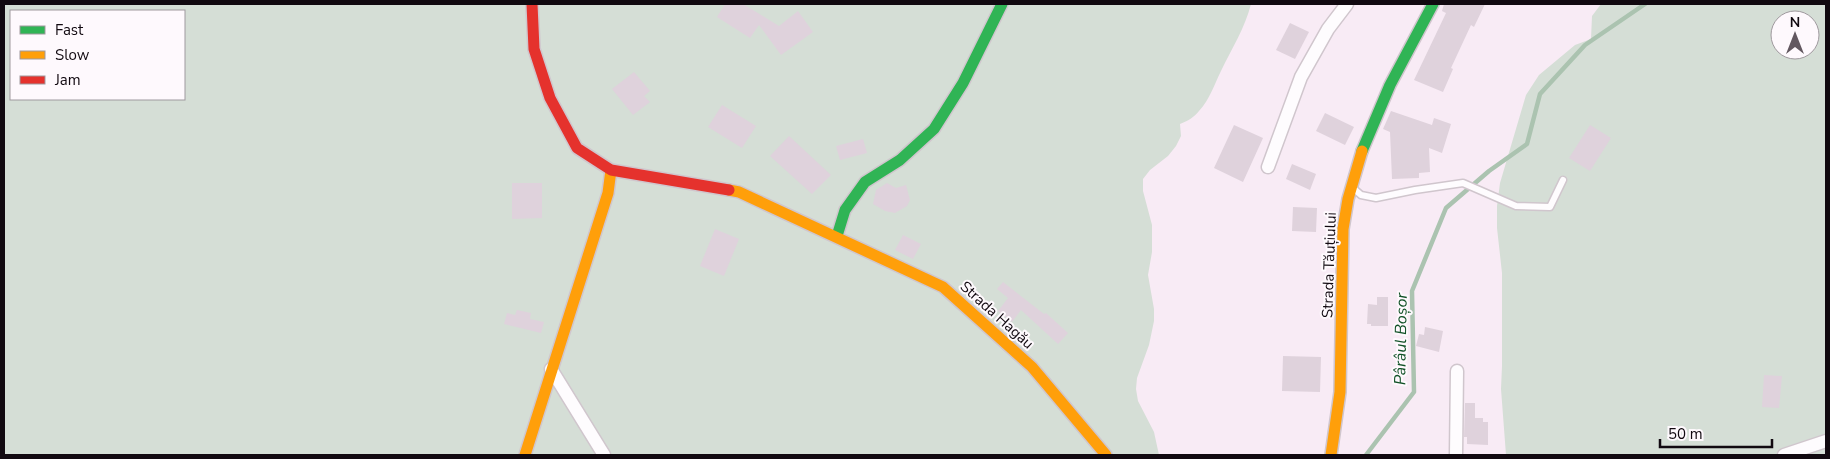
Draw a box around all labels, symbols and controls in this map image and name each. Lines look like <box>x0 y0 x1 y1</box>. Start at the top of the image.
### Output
legend <box>10 10 185 100</box>
north arrow <box>1770 10 1820 60</box>
text: N <box>1790 13 1800 32</box>
text: Fast <box>55 20 84 40</box>
text: Slow <box>55 45 90 65</box>
text: Jam <box>54 70 81 90</box>
street label: Strada Tăuțiului <box>1317 212 1341 318</box>
street label: Strada Hagău <box>956 277 1038 353</box>
water label: Pârâul Boșor <box>1389 291 1413 385</box>
scale bar <box>1660 416 1772 448</box>
text: 50 m <box>1668 424 1703 444</box>

